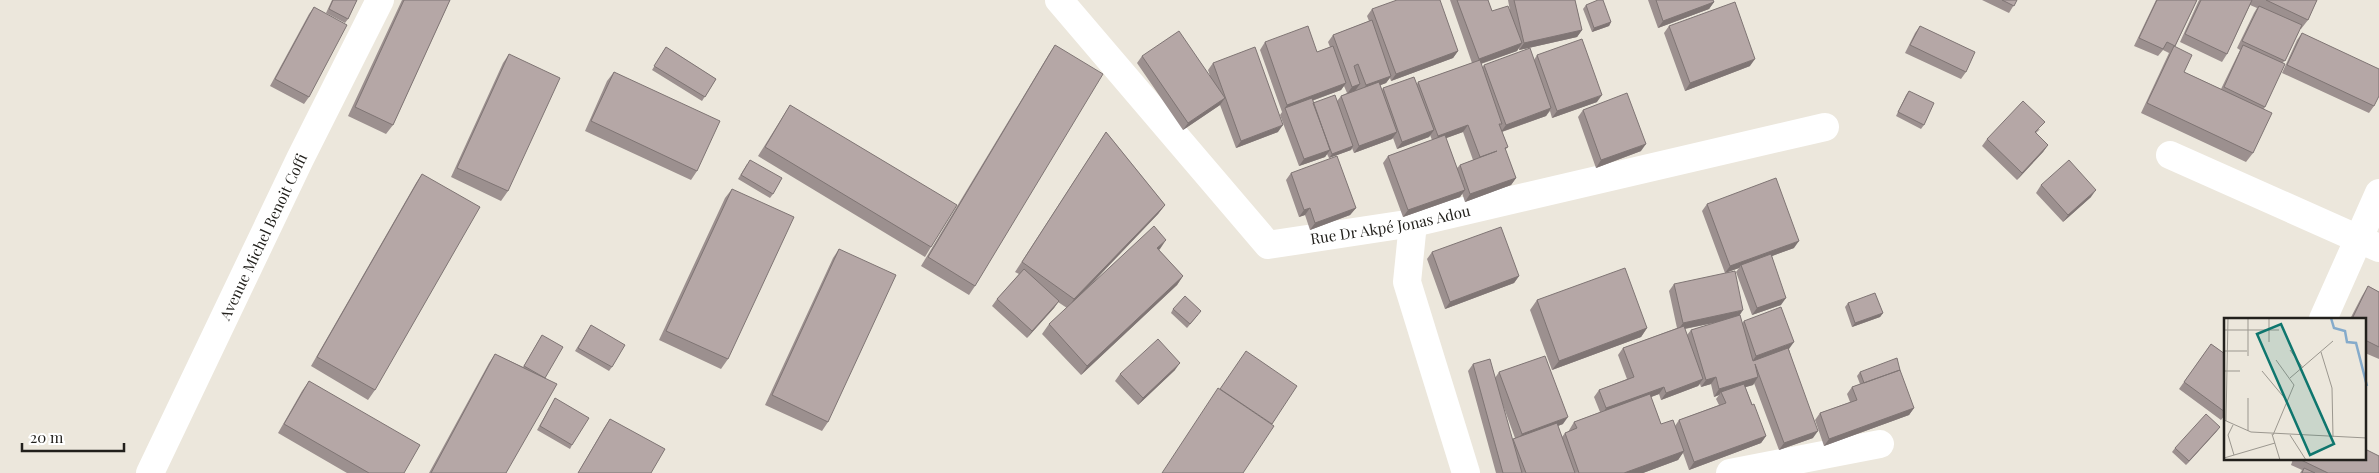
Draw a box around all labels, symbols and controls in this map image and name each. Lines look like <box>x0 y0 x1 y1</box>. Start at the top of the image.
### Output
street label: Avenue Michel Benoit Coffi <box>214 150 311 324</box>
street label: Rue Dr Akpé Jonas Adou <box>1309 200 1473 248</box>
inset map <box>2224 318 2366 460</box>
scale bar <box>22 420 125 452</box>
text: 20 m <box>30 427 64 447</box>

